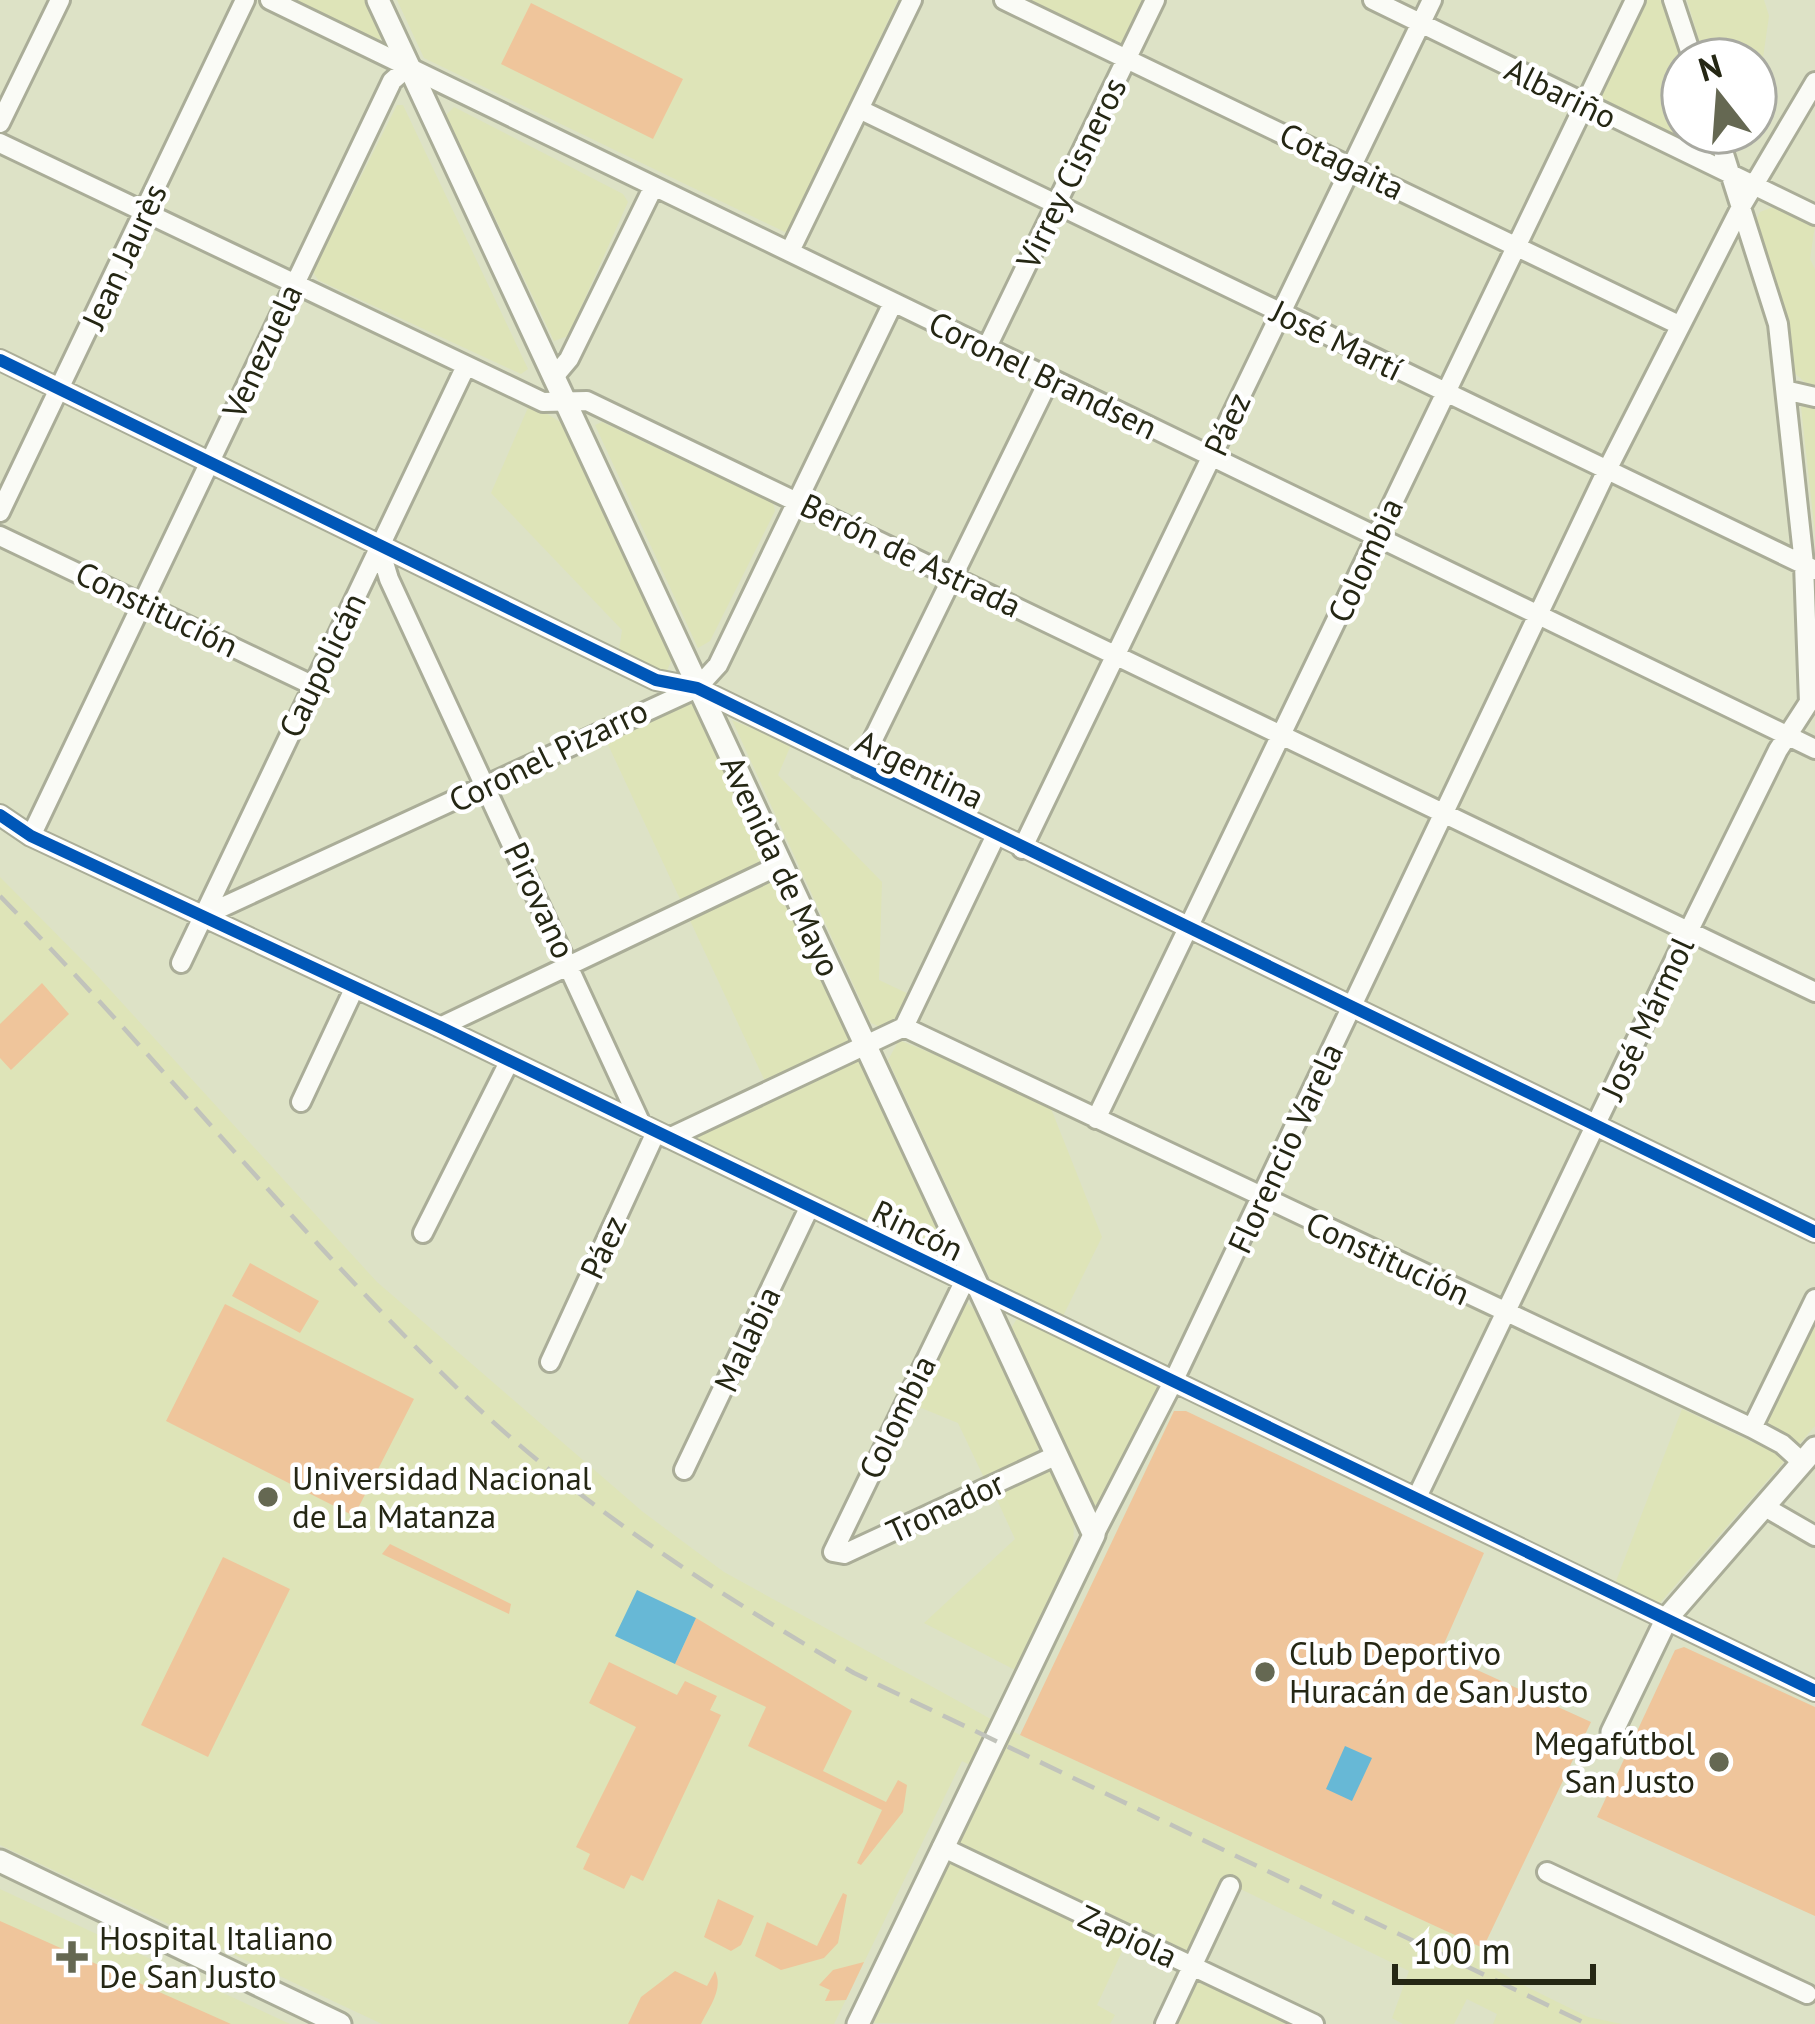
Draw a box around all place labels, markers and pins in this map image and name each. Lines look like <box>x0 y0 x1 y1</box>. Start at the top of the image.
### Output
place label: Universidad Nacional de La Matanza <box>292 1456 592 1537</box>
marker: Universidad Nacional de La Matanza <box>255 1484 281 1510</box>
place label: Club Deportivo Huracán de San Justo <box>1289 1631 1589 1712</box>
marker: Club Deportivo Huracán de San Justo <box>1252 1659 1278 1685</box>
place label: Megafútbol San Justo <box>1534 1721 1695 1802</box>
marker: Megafútbol San Justo <box>1706 1749 1732 1775</box>
place label: Hospital Italiano De San Justo <box>99 1916 333 1997</box>
marker: Hospital Italiano De San Justo <box>56 1941 88 1973</box>

